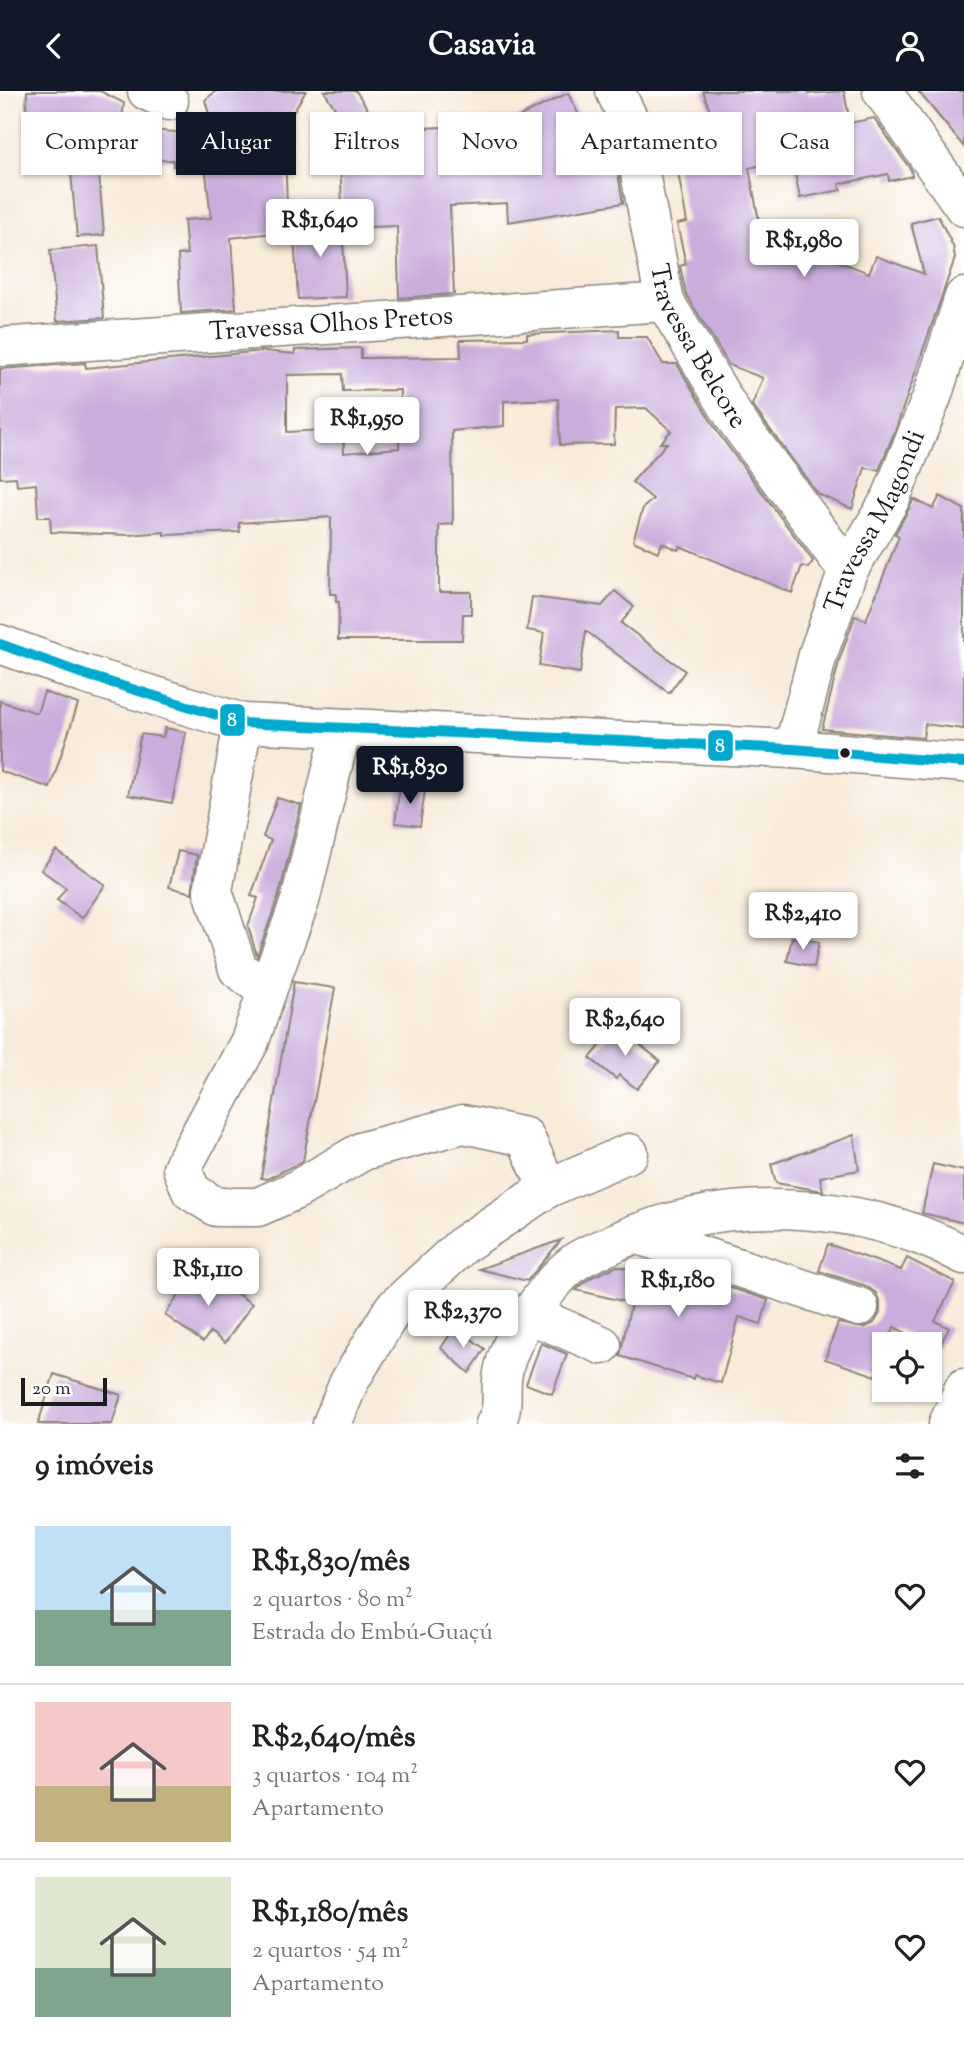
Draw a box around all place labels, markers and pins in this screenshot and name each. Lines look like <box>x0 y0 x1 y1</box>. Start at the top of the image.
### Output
pin: R$1,640 <box>255 199 385 259</box>
pin: R$1,980 <box>739 219 869 279</box>
pin: R$1,950 <box>302 397 432 457</box>
unlabelled marker <box>838 746 852 760</box>
pin: R$1,830 <box>345 747 475 806</box>
pin: R$2,410 <box>738 893 868 952</box>
pin: R$2,640 <box>560 999 690 1058</box>
pin: R$1,110 <box>143 1249 273 1308</box>
pin: R$1,180 <box>613 1259 743 1319</box>
pin: R$2,370 <box>398 1291 528 1350</box>

